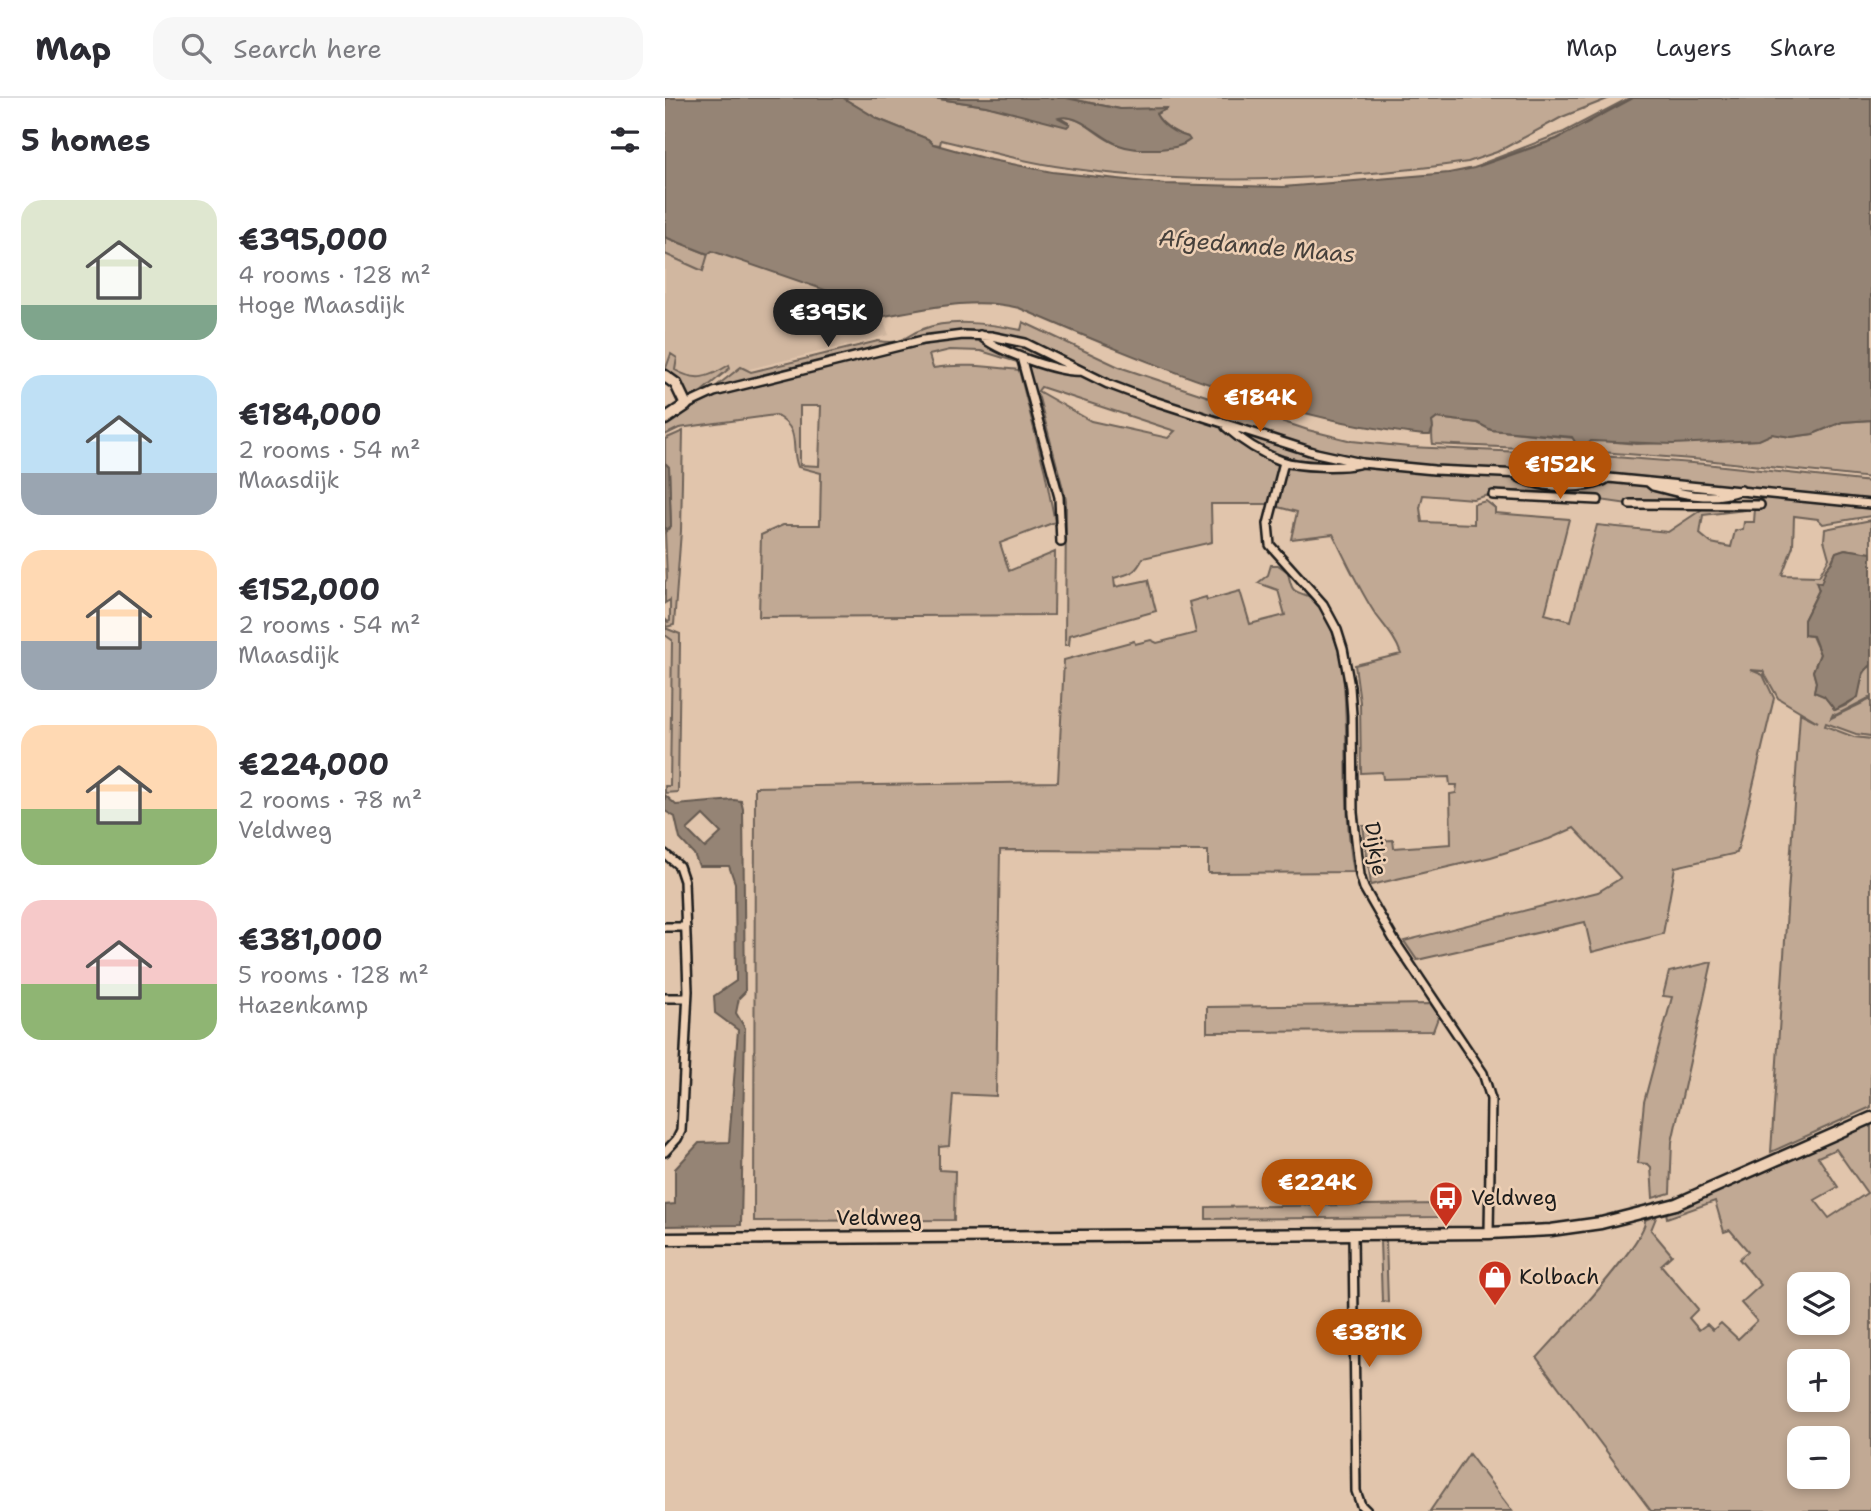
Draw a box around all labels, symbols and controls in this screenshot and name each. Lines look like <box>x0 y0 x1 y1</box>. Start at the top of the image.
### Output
search box <box>153 17 643 80</box>
text: Map <box>35 26 111 71</box>
icon: search <box>177 29 215 67</box>
text: Search here <box>233 31 382 66</box>
text: Map <box>1566 32 1617 64</box>
text: Layers <box>1655 32 1732 64</box>
text: Share <box>1770 32 1836 64</box>
text: 5 homes <box>21 120 151 161</box>
icon: filters <box>606 121 644 159</box>
text: €395,000 <box>238 219 388 260</box>
water label: Afgedamde Maas <box>1157 222 1357 270</box>
icon: home <box>77 228 161 312</box>
text: 4 rooms · 128 m² <box>238 260 431 290</box>
pin: €395K <box>779 289 877 349</box>
text: Hoge Maasdijk <box>238 290 405 320</box>
text: €395K <box>789 297 867 327</box>
pin: €184K <box>1211 374 1309 434</box>
text: €184K <box>1223 382 1297 412</box>
text: €184,000 <box>238 394 382 435</box>
icon: home <box>77 403 161 487</box>
text: 2 rooms · 54 m² <box>238 435 421 465</box>
pin: €152K <box>1511 442 1609 501</box>
text: €152K <box>1524 449 1596 479</box>
text: Maasdijk <box>238 465 340 495</box>
text: €152,000 <box>238 569 380 610</box>
icon: home <box>77 578 161 662</box>
text: 2 rooms · 54 m² <box>238 610 421 640</box>
text: Maasdijk <box>238 640 340 670</box>
text: €224,000 <box>238 744 389 785</box>
icon: home <box>77 753 161 837</box>
text: 2 rooms · 78 m² <box>238 785 422 815</box>
text: Veldweg <box>238 815 332 845</box>
street label: Dijkje <box>1358 820 1394 878</box>
text: €381,000 <box>238 919 383 960</box>
icon: home <box>77 928 161 1012</box>
text: 5 rooms · 128 m² <box>238 960 429 990</box>
text: Hazenkamp <box>238 990 368 1020</box>
pin: €224K <box>1268 1160 1366 1219</box>
text: €224K <box>1278 1167 1356 1197</box>
bus stop icon: Veldweg <box>1427 1179 1465 1228</box>
place label: Veldweg <box>1471 1184 1557 1212</box>
street label: Veldweg <box>836 1204 922 1232</box>
shop icon: Kolbach <box>1476 1258 1514 1307</box>
place label: Kolbach <box>1519 1263 1599 1291</box>
map controls <box>1787 1272 1850 1489</box>
button: layers <box>1787 1272 1850 1335</box>
pin: €381K <box>1320 1310 1418 1369</box>
text: €381K <box>1332 1317 1406 1347</box>
button: + <box>1787 1349 1850 1412</box>
button: − <box>1787 1426 1850 1489</box>

